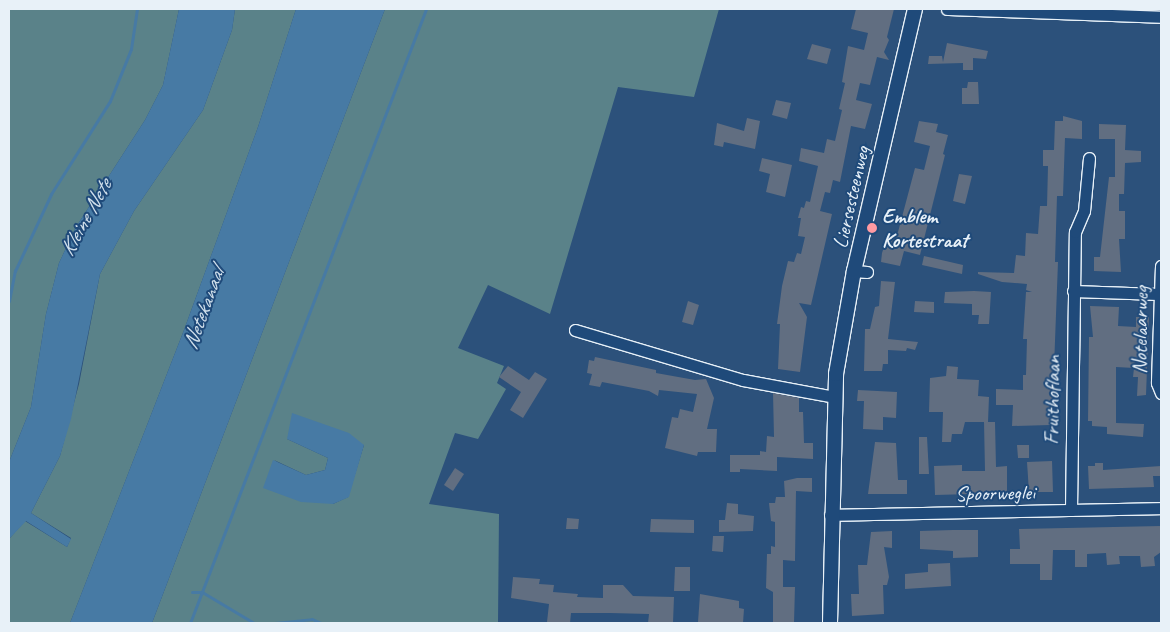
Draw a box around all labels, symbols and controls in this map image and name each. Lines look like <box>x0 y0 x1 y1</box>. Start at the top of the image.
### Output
street label: Liersesteenweg <box>827 144 875 250</box>
water label: Kleine Nete <box>54 175 118 261</box>
place label: Emblem Kortestraat <box>882 203 968 253</box>
marker: Emblem Kortestraat <box>866 222 878 234</box>
water label: Netekanaal <box>177 265 231 353</box>
street label: Notelaarweg <box>1127 286 1153 374</box>
street label: Fruithoflaan <box>1039 355 1065 445</box>
street label: Spoorweglei <box>955 480 1035 506</box>

